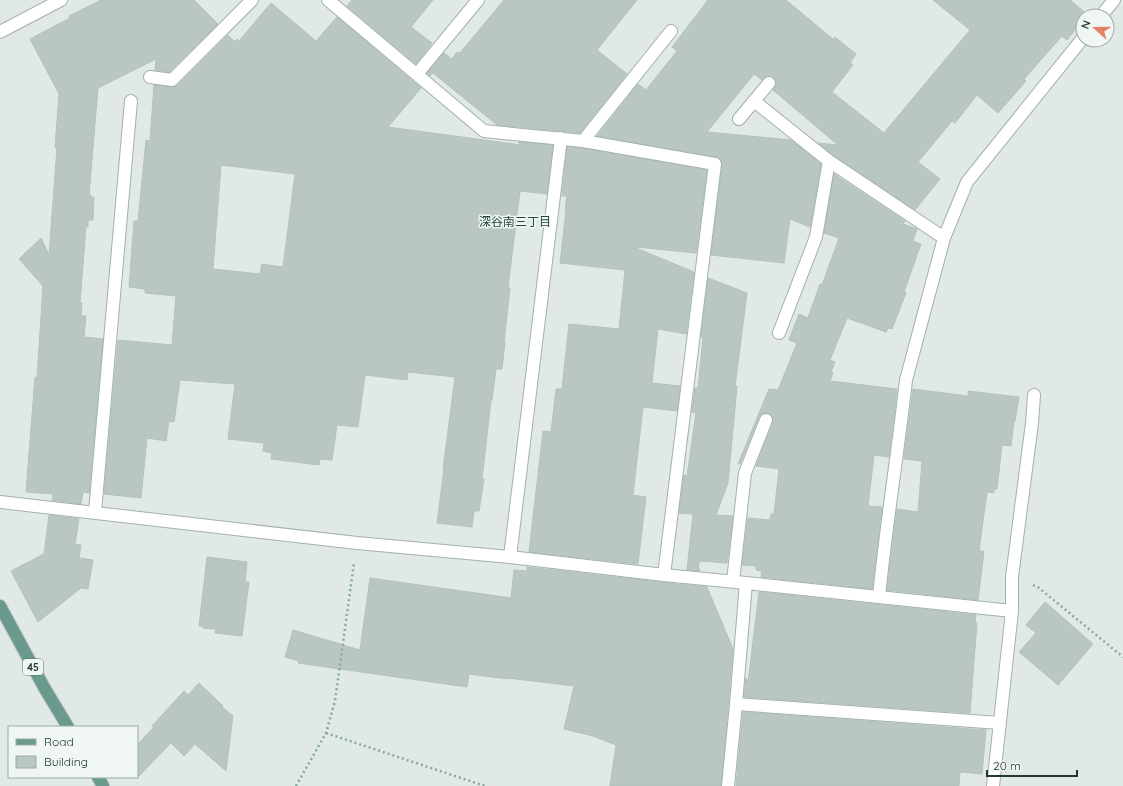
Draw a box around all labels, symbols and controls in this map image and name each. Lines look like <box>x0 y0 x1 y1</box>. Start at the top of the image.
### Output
north arrow <box>1075 8 1115 48</box>
text: N <box>1078 18 1094 31</box>
district label: 深谷南三丁目 <box>479 214 551 229</box>
road number: 45 <box>23 659 43 675</box>
legend <box>8 726 138 778</box>
text: Road <box>44 734 74 749</box>
scale bar <box>987 752 1077 778</box>
text: Building <box>44 754 88 769</box>
text: 20 m <box>993 758 1021 773</box>

